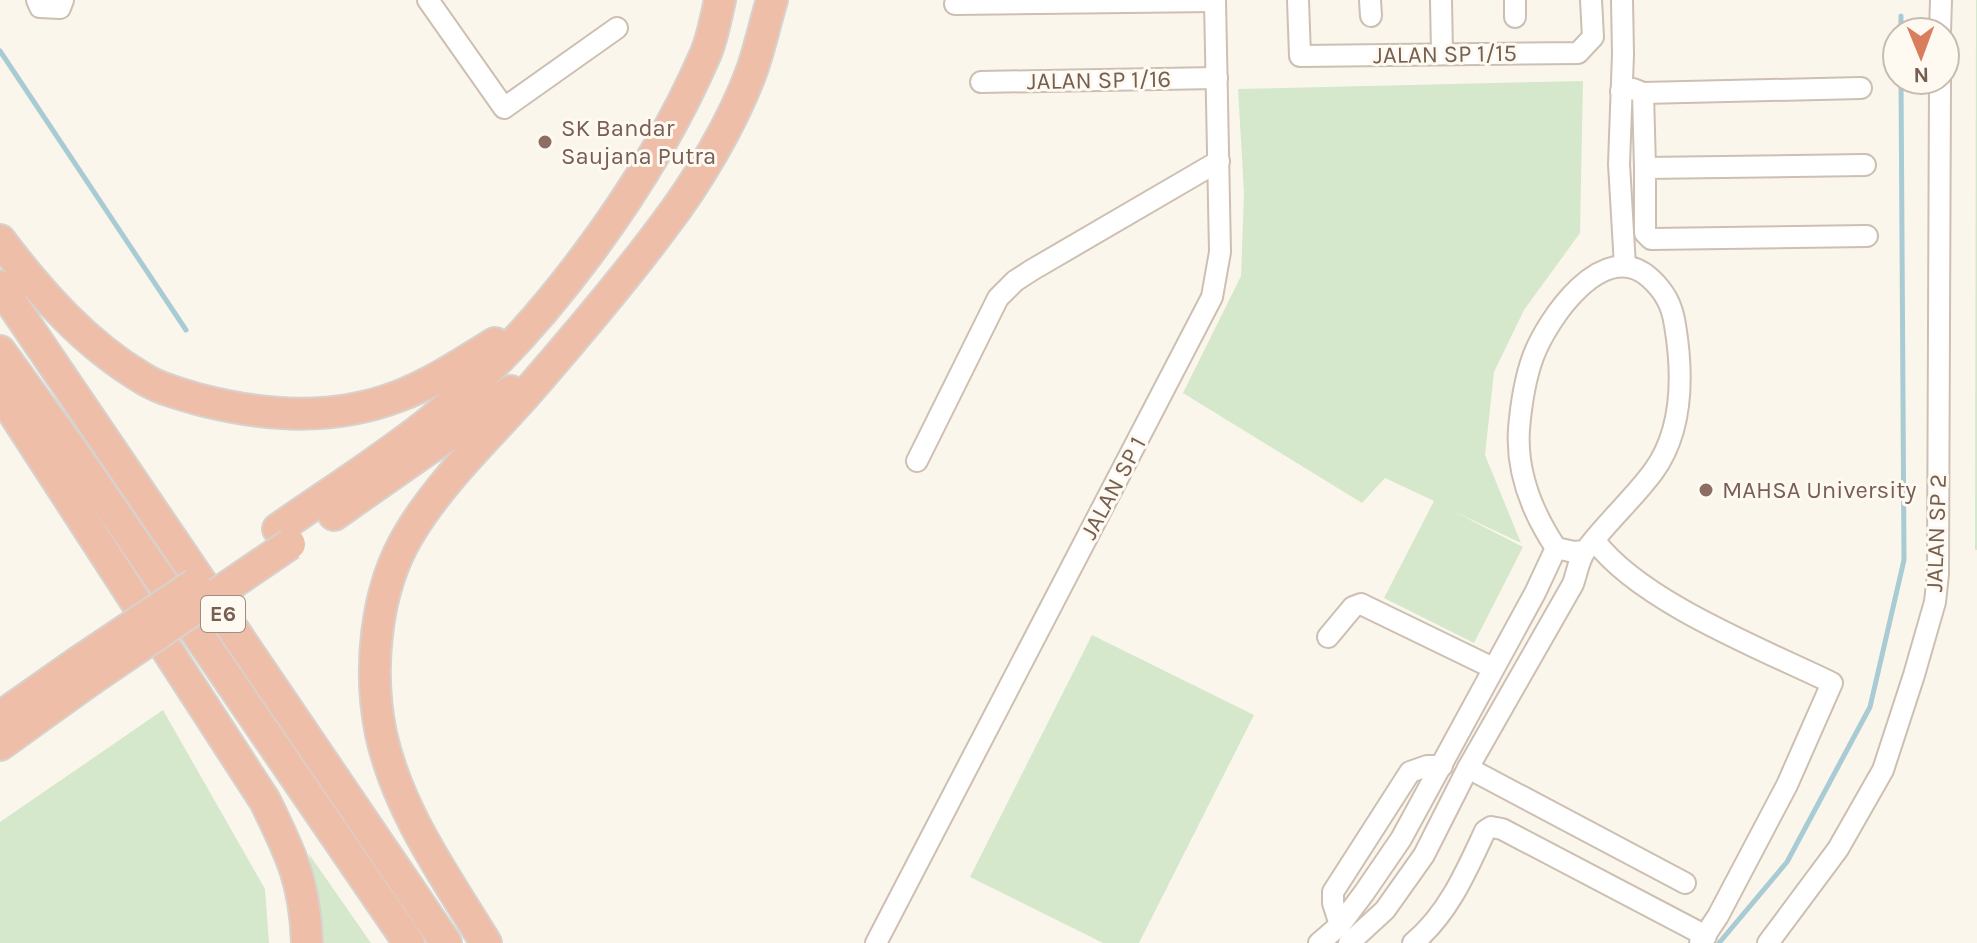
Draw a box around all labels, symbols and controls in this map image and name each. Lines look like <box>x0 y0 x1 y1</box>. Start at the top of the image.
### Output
north arrow <box>1881 16 1961 96</box>
street label: JALAN SP 1/15 <box>1373 39 1517 69</box>
text: N <box>1913 62 1929 88</box>
street label: JALAN SP 1/16 <box>1027 65 1171 95</box>
place label: SK Bandar Saujana Putra <box>561 114 716 170</box>
marker: SK Bandar Saujana Putra <box>536 133 554 151</box>
street label: JALAN SP 1 <box>1074 432 1152 544</box>
street label: JALAN SP 2 <box>1920 474 1952 592</box>
place label: MAHSA University <box>1722 476 1917 504</box>
marker: MAHSA University <box>1697 481 1715 499</box>
road number: E6 <box>201 596 245 632</box>

